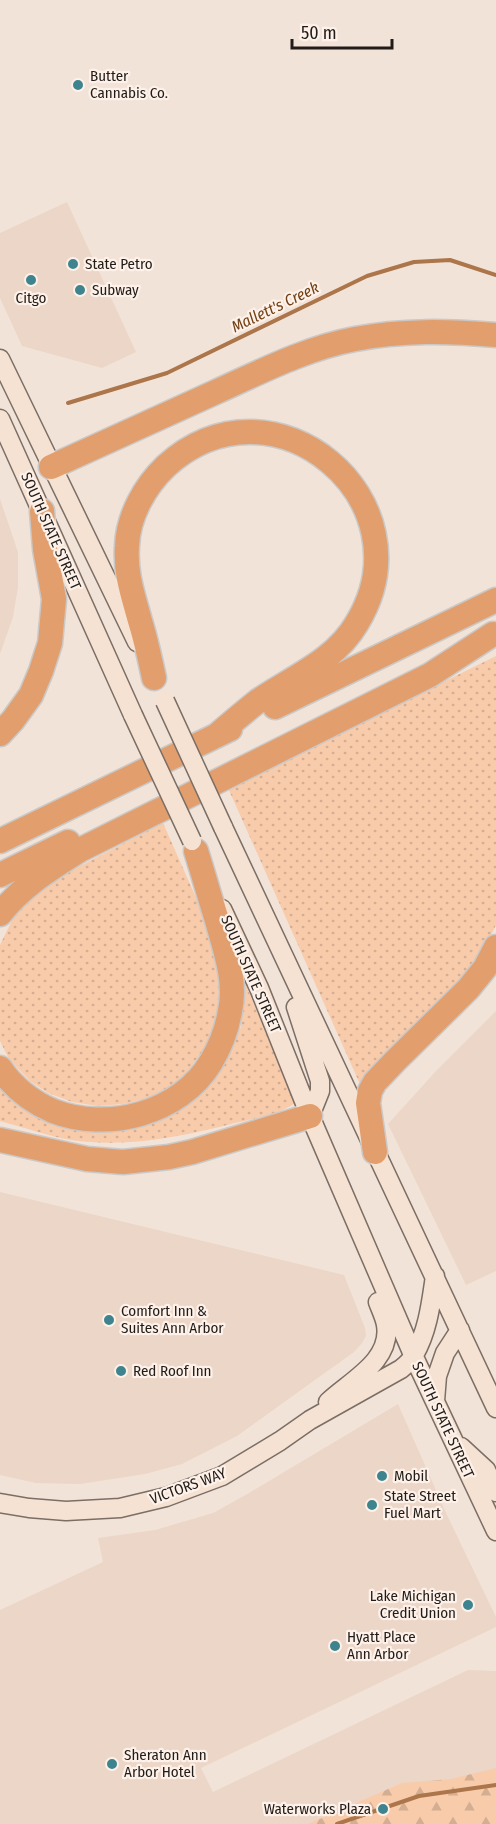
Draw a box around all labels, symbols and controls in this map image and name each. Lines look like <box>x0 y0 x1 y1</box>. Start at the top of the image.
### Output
scale bar <box>292 12 392 50</box>
text: 50 m <box>301 22 337 44</box>
place label: Butter Cannabis Co. <box>90 67 168 102</box>
marker: Butter Cannabis Co. <box>71 78 85 92</box>
place label: State Petro <box>85 255 153 273</box>
marker: State Petro <box>66 257 80 271</box>
marker: Citgo <box>24 273 38 287</box>
water label: Mallett's Creek <box>228 278 322 336</box>
place label: Subway <box>92 281 139 299</box>
marker: Subway <box>73 283 87 297</box>
place label: Citgo <box>16 289 46 307</box>
street label: SOUTH STATE STREET <box>17 470 85 592</box>
street label: SOUTH STATE STREET <box>217 913 285 1035</box>
place label: Comfort Inn & Suites Ann Arbor <box>121 1302 224 1337</box>
marker: Comfort Inn & Suites Ann Arbor <box>102 1313 116 1327</box>
street label: SOUTH STATE STREET <box>408 1359 478 1481</box>
place label: Red Roof Inn <box>133 1362 212 1380</box>
marker: Red Roof Inn <box>114 1364 128 1378</box>
street label: VICTORS WAY <box>147 1464 229 1508</box>
place label: Mobil <box>394 1467 428 1485</box>
marker: Mobil <box>375 1469 389 1483</box>
place label: State Street Fuel Mart <box>384 1487 456 1522</box>
marker: State Street Fuel Mart <box>365 1498 379 1512</box>
place label: Lake Michigan Credit Union <box>370 1587 456 1622</box>
marker: Lake Michigan Credit Union <box>461 1598 475 1612</box>
place label: Hyatt Place Ann Arbor <box>347 1628 416 1663</box>
marker: Hyatt Place Ann Arbor <box>328 1639 342 1653</box>
place label: Sheraton Ann Arbor Hotel <box>124 1746 207 1781</box>
marker: Sheraton Ann Arbor Hotel <box>105 1757 119 1771</box>
place label: Waterworks Plaza <box>264 1800 371 1818</box>
marker: Waterworks Plaza <box>376 1802 390 1816</box>

